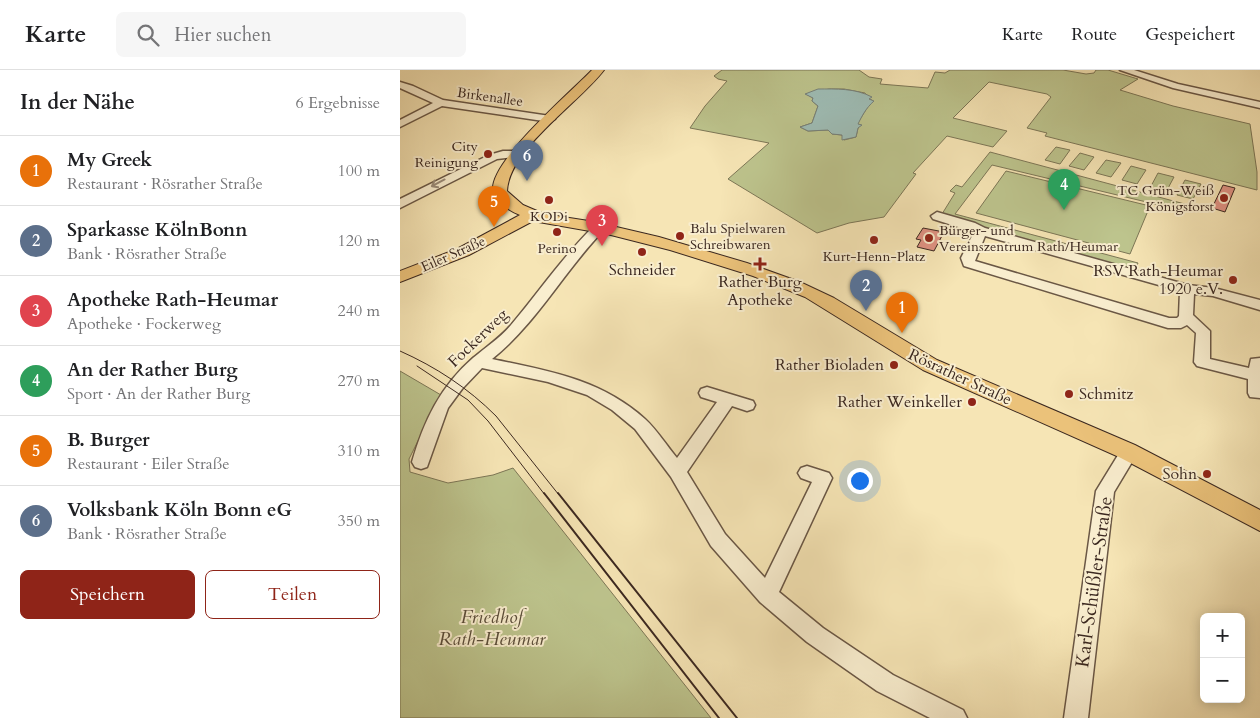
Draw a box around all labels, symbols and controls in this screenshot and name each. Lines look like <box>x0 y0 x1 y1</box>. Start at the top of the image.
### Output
search box <box>116 12 466 57</box>
text: Karte <box>25 18 86 51</box>
icon: search <box>134 21 162 49</box>
text: Hier suchen <box>174 22 272 48</box>
text: Karte <box>1002 22 1043 47</box>
text: Route <box>1071 22 1117 47</box>
text: Gespeichert <box>1145 22 1235 47</box>
street label: Birkenallee <box>456 83 524 111</box>
text: In der Nähe <box>20 88 135 117</box>
text: 6 Ergebnisse <box>295 92 380 114</box>
place label: City Reinigung <box>415 137 479 172</box>
pin: 6 <box>511 140 543 181</box>
text: My Greek <box>67 147 152 173</box>
marker: City Reinigung <box>482 148 494 160</box>
text: 1 <box>32 160 40 182</box>
text: 100 m <box>338 160 380 182</box>
pin: 4 <box>1048 169 1080 210</box>
text: Restaurant · Rösrather Straße <box>67 173 263 195</box>
one-way arrow <box>431 178 446 188</box>
place label: TC Grün-Weiß Königsforst <box>1117 181 1215 216</box>
pin: 5 <box>478 186 510 227</box>
marker: TC Grün-Weiß Königsforst <box>1218 192 1230 204</box>
marker: KODi <box>543 194 555 206</box>
pin: 3 <box>586 205 618 246</box>
place label: KODi <box>530 207 568 226</box>
text: Sparkasse KölnBonn <box>67 217 247 243</box>
place label: Balu Spielwaren Schreibwaren <box>690 219 786 254</box>
place label: Bürger- und Vereinszentrum Rath/Heumar <box>939 221 1119 256</box>
marker: Perino <box>551 226 563 238</box>
text: 2 <box>32 230 40 252</box>
text: 120 m <box>338 230 380 252</box>
marker: Balu Spielwaren Schreibwaren <box>674 230 686 242</box>
street label: Eiler Straße <box>418 231 488 277</box>
marker: Bürger- und Vereinszentrum Rath/Heumar <box>923 232 935 244</box>
marker: Kurt-Henn-Platz <box>868 234 880 246</box>
place label: Perino <box>537 239 577 258</box>
text: Bank · Rösrather Straße <box>67 243 227 265</box>
marker: Schneider <box>636 246 648 258</box>
place label: Kurt-Henn-Platz <box>823 247 926 266</box>
marker: Rather Burg Apotheke <box>754 258 766 270</box>
place label: Schneider <box>609 259 675 281</box>
place label: RSV Rath-Heumar 1920 e.V. <box>1093 260 1223 300</box>
pin: 2 <box>850 270 882 311</box>
place label: Rather Burg Apotheke <box>718 271 802 311</box>
marker: RSV Rath-Heumar 1920 e.V. <box>1227 274 1239 286</box>
text: Apotheke Rath-Heumar <box>67 287 278 313</box>
pin: 1 <box>886 292 918 333</box>
text: 3 <box>32 300 40 322</box>
text: 240 m <box>338 300 380 322</box>
street label: Fockerweg <box>443 304 513 372</box>
text: Apotheke · Fockerweg <box>67 313 221 335</box>
street label: Rösrather Straße <box>905 343 1015 411</box>
place label: Rather Bioladen <box>775 354 884 376</box>
text: An der Rather Burg <box>67 357 238 383</box>
marker: Rather Bioladen <box>888 359 900 371</box>
text: 4 <box>32 370 40 392</box>
text: 270 m <box>338 370 380 392</box>
text: Sport · An der Rather Burg <box>67 383 250 405</box>
place label: Schmitz <box>1079 383 1133 405</box>
marker: Schmitz <box>1063 388 1075 400</box>
place label: Rather Weinkeller <box>837 391 962 413</box>
marker: Rather Weinkeller <box>966 396 978 408</box>
text: B. Burger <box>67 427 150 453</box>
text: 5 <box>32 440 40 462</box>
text: 310 m <box>338 440 380 462</box>
text: Restaurant · Eiler Straße <box>67 453 229 475</box>
place label: Sohn <box>1162 463 1197 485</box>
your location <box>847 468 873 494</box>
marker: Sohn <box>1201 468 1213 480</box>
street label: Karl-Schüßler-Straße <box>1069 495 1119 669</box>
text: Volksbank Köln Bonn eG <box>67 497 292 523</box>
text: 6 <box>32 510 40 532</box>
text: 350 m <box>338 510 380 532</box>
text: Bank · Rösrather Straße <box>67 523 227 545</box>
button: Speichern <box>20 570 195 619</box>
button: Teilen <box>205 570 380 619</box>
park label: Friedhof Rath-Heumar <box>439 604 546 652</box>
map controls <box>1200 613 1245 703</box>
button: + <box>1200 613 1245 658</box>
button: − <box>1200 658 1245 703</box>

